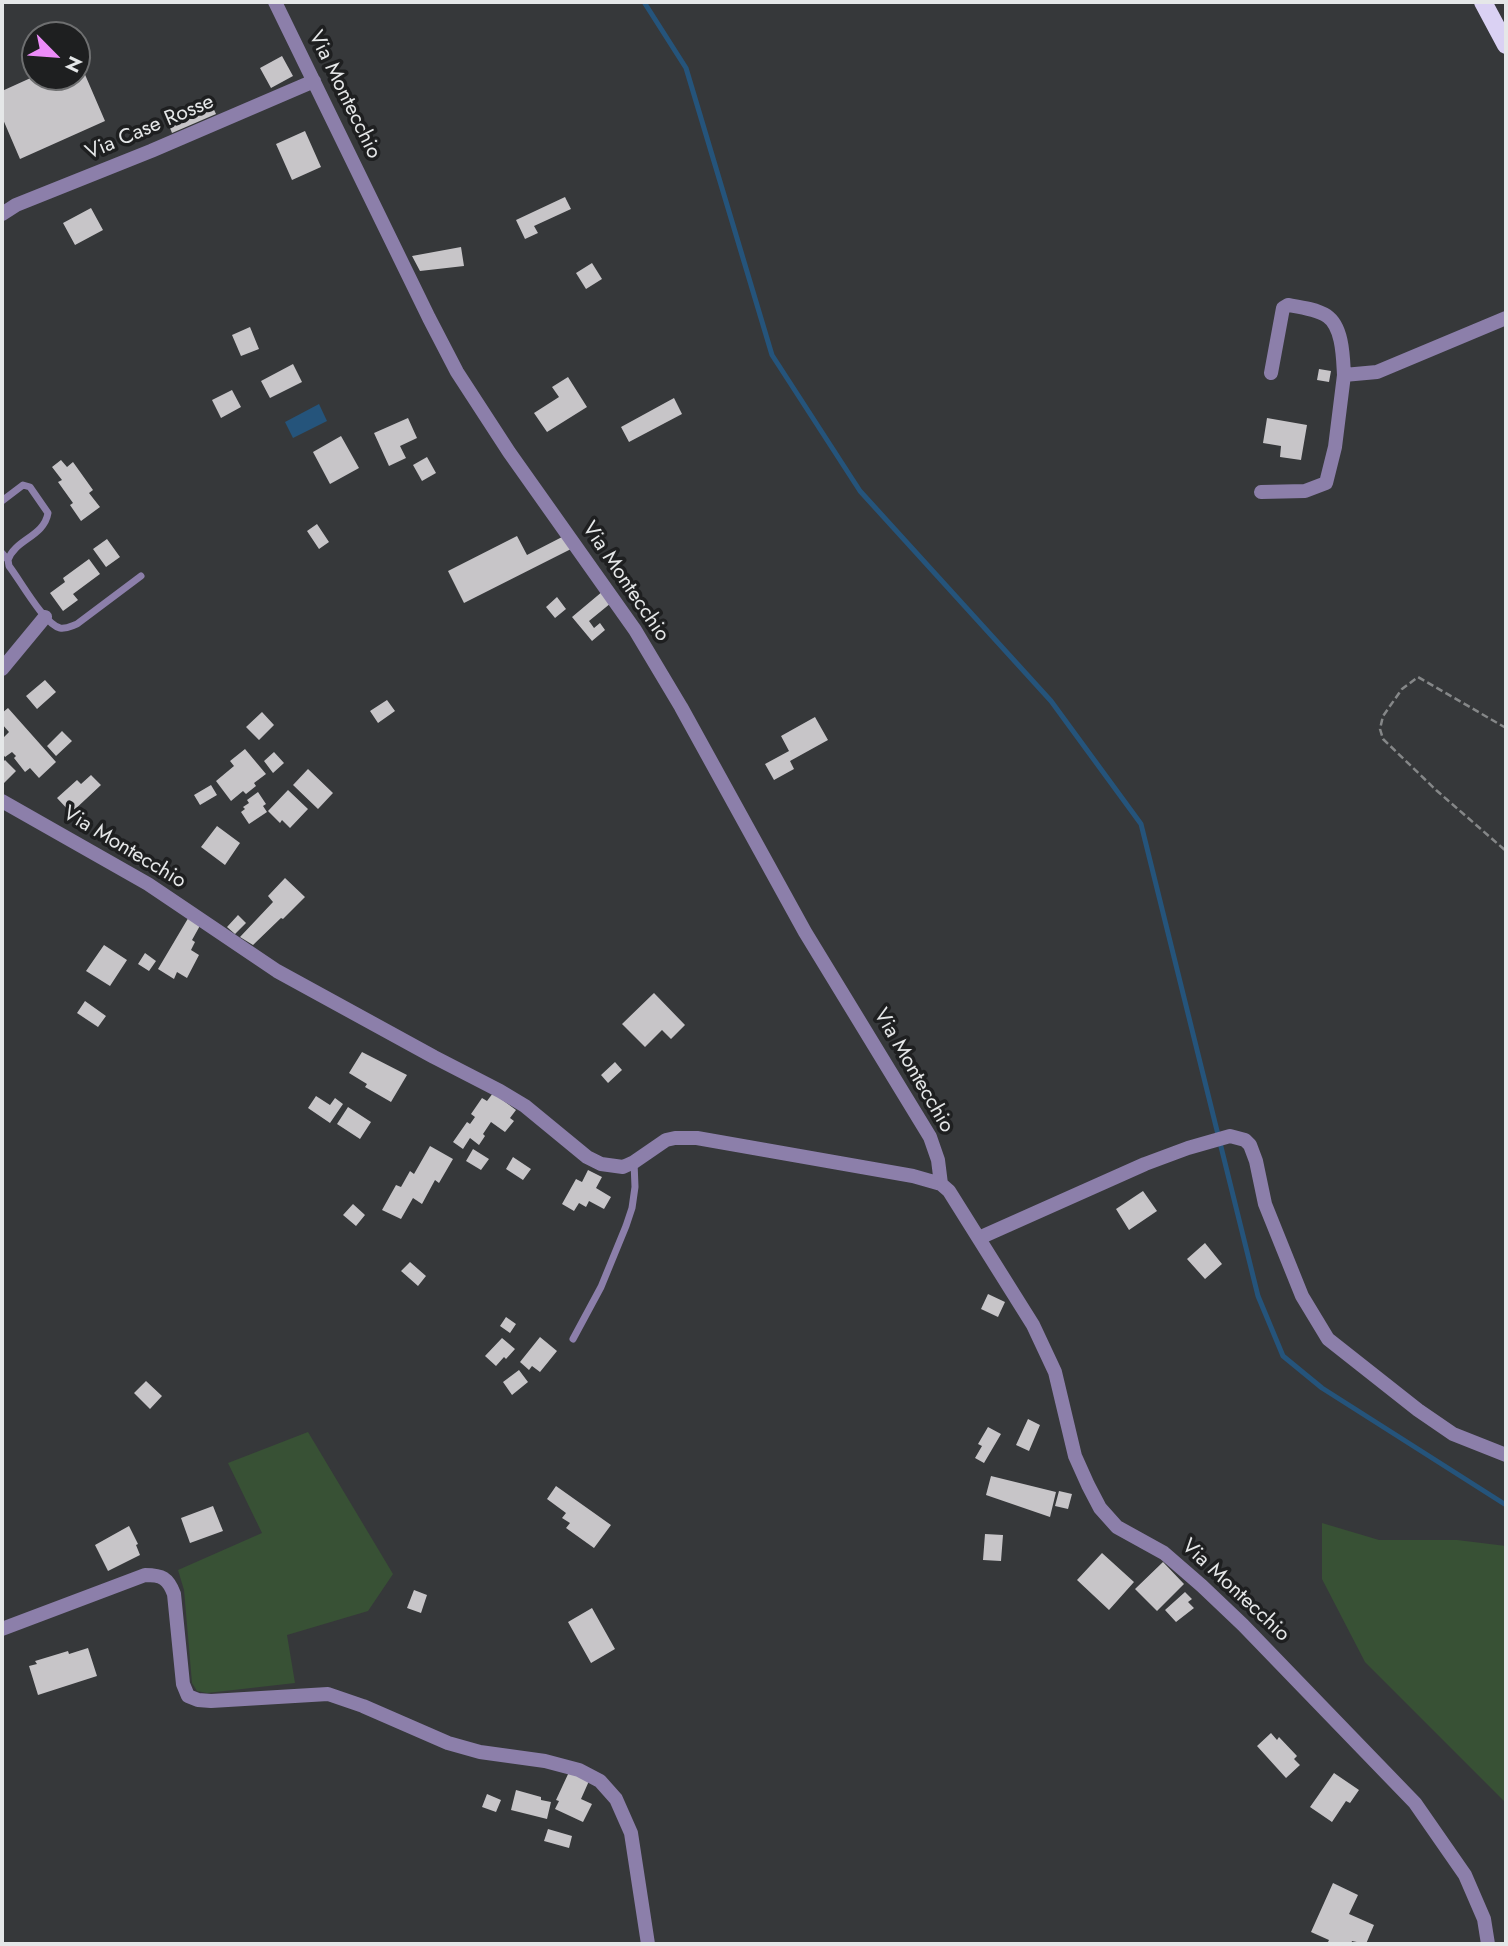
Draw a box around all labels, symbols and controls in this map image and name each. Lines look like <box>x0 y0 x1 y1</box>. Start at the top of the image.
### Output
north arrow <box>21 21 91 91</box>
street label: Via Montecchio <box>302 27 386 163</box>
text: N <box>58 52 89 77</box>
street label: Via Case Rosse <box>82 90 218 166</box>
street label: Via Montecchio <box>576 517 674 647</box>
street label: Via Montecchio <box>58 801 190 895</box>
street label: Via Montecchio <box>867 1004 959 1138</box>
street label: Via Montecchio <box>1176 1534 1294 1648</box>

